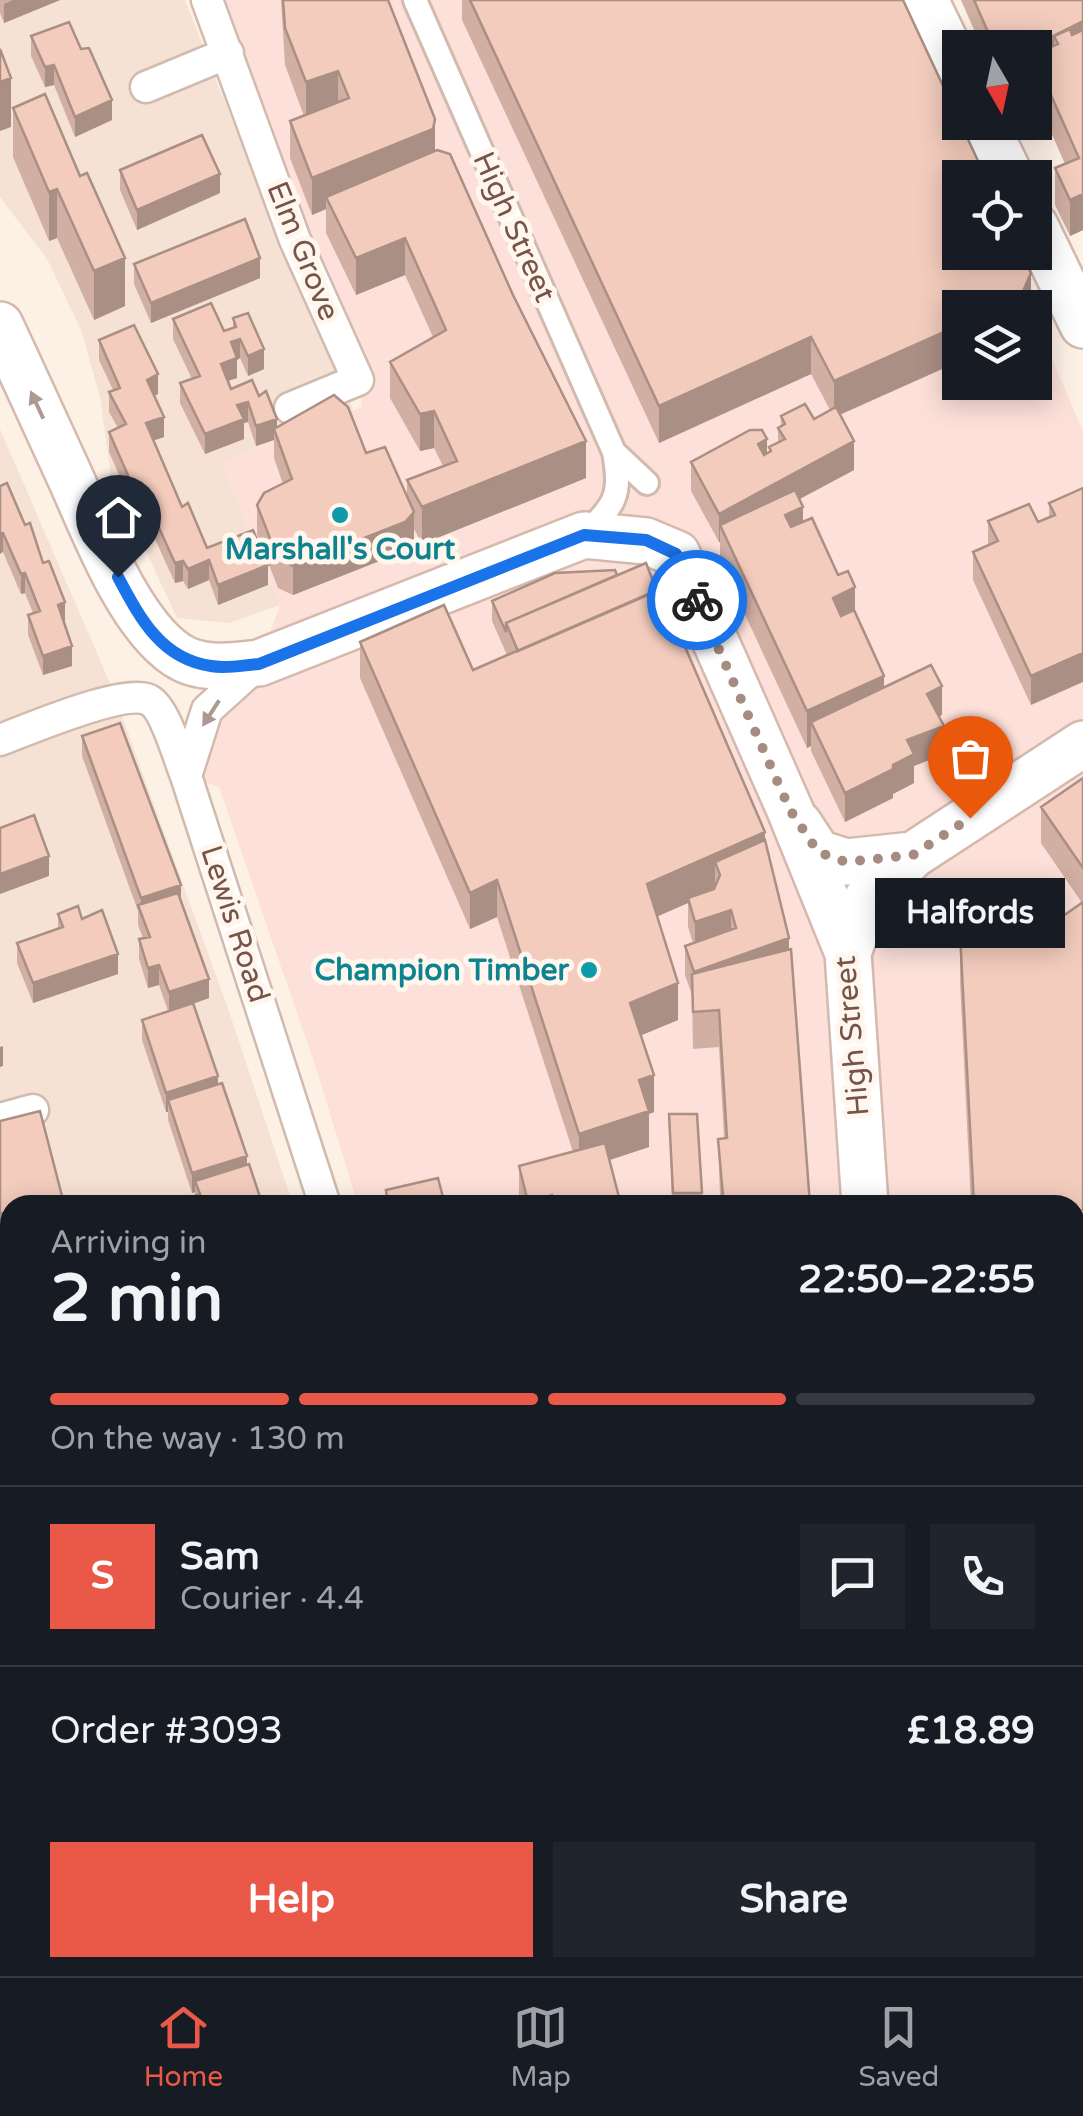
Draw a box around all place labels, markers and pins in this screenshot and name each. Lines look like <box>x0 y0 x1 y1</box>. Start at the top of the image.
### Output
pin <box>76 475 161 578</box>
marker: Marshall's Court <box>329 504 351 526</box>
place label: Marshall's Court <box>225 531 456 568</box>
pin <box>928 716 1013 819</box>
callout: Halfords <box>875 878 1065 948</box>
place label: Champion Timber <box>314 952 569 989</box>
marker: Champion Timber <box>578 959 600 981</box>

